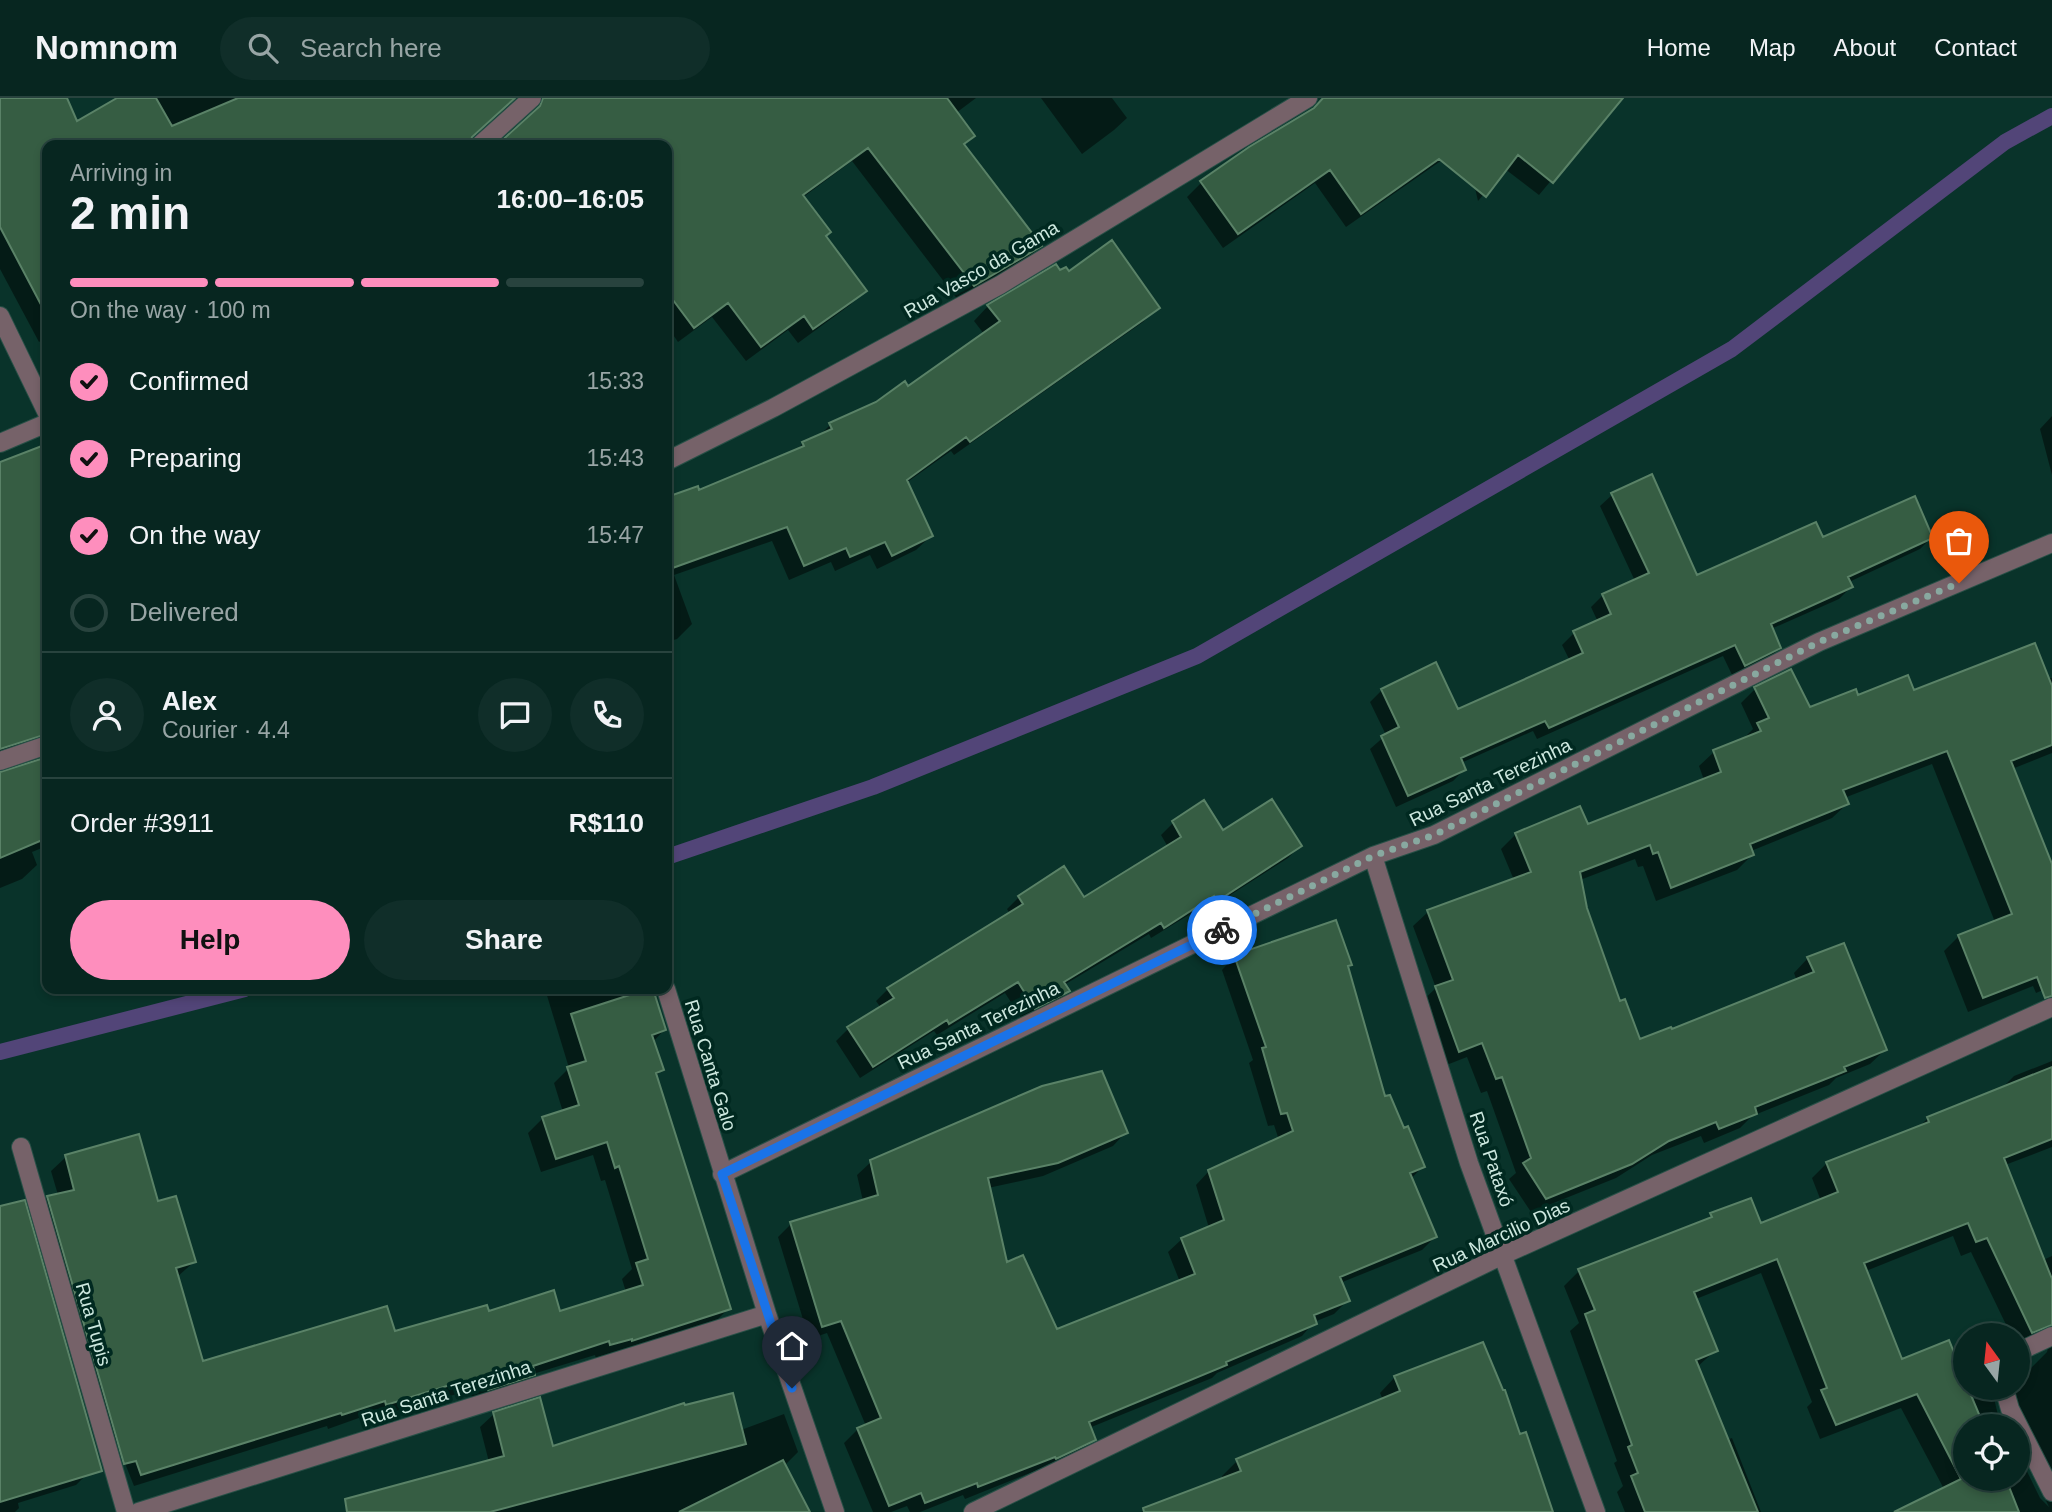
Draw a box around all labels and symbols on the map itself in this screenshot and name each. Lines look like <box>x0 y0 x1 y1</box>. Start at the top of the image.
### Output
street label: Rua Vasco da Gama <box>900 216 1063 322</box>
pin <box>1929 511 1989 583</box>
street label: Rua Santa Terezinha <box>1406 734 1575 831</box>
courier <box>1187 895 1257 965</box>
street label: Rua Santa Terezinha <box>894 977 1063 1074</box>
street label: Rua Canta Galo <box>681 997 740 1133</box>
street label: Rua Pataxó <box>1465 1109 1518 1210</box>
street label: Rua Marcilio Dias <box>1429 1194 1573 1276</box>
street label: Rua Tupis <box>72 1280 115 1368</box>
pin <box>762 1316 822 1388</box>
north arrow <box>1953 1323 2030 1400</box>
street label: Rua Santa Terezinha <box>359 1356 534 1431</box>

